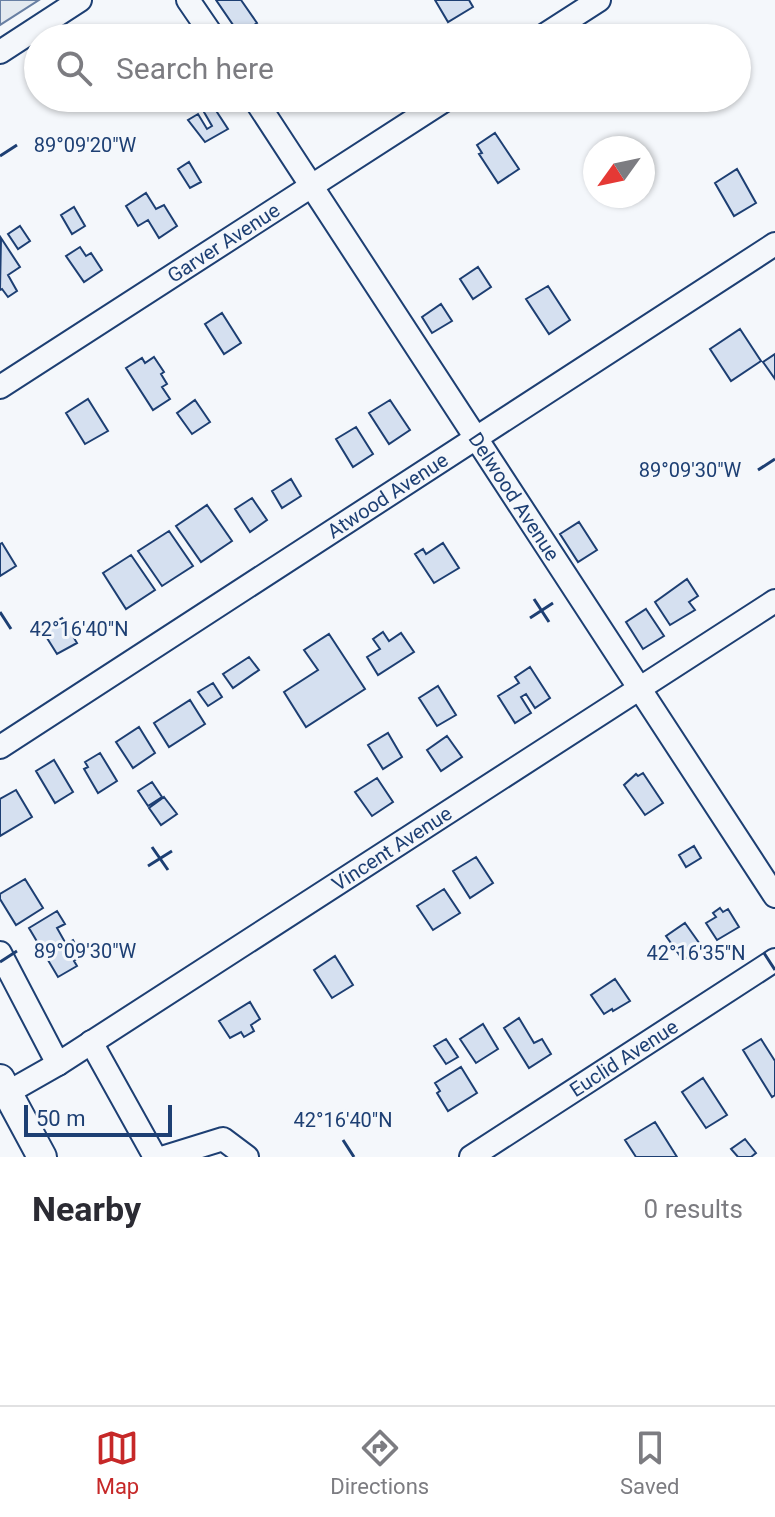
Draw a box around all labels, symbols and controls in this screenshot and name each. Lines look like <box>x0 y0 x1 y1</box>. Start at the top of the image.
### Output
search box <box>24 24 751 112</box>
icon: search <box>52 46 96 90</box>
text: Search here <box>116 51 274 86</box>
text: 89°09'20"W <box>34 133 137 157</box>
north arrow <box>583 136 655 208</box>
street label: Garver Avenue <box>163 198 284 288</box>
street label: Delwood Avenue <box>464 428 565 565</box>
street label: Atwood Avenue <box>323 448 452 543</box>
text: 89°09'30"W <box>639 458 742 482</box>
text: 42°16'40"N <box>29 617 129 641</box>
street label: Vincent Avenue <box>327 801 456 896</box>
text: 89°09'30"W <box>34 939 137 963</box>
text: 42°16'35"N <box>646 941 746 965</box>
street label: Euclid Avenue <box>565 1014 682 1102</box>
scale bar <box>24 1101 172 1137</box>
text: 50 m <box>36 1106 85 1131</box>
text: 42°16'40"N <box>293 1108 393 1132</box>
text: Nearby <box>32 1189 141 1229</box>
text: 0 results <box>644 1194 743 1224</box>
tab: Map <box>95 1426 139 1499</box>
tab: Directions <box>330 1426 429 1499</box>
tab: Saved <box>620 1426 680 1499</box>

